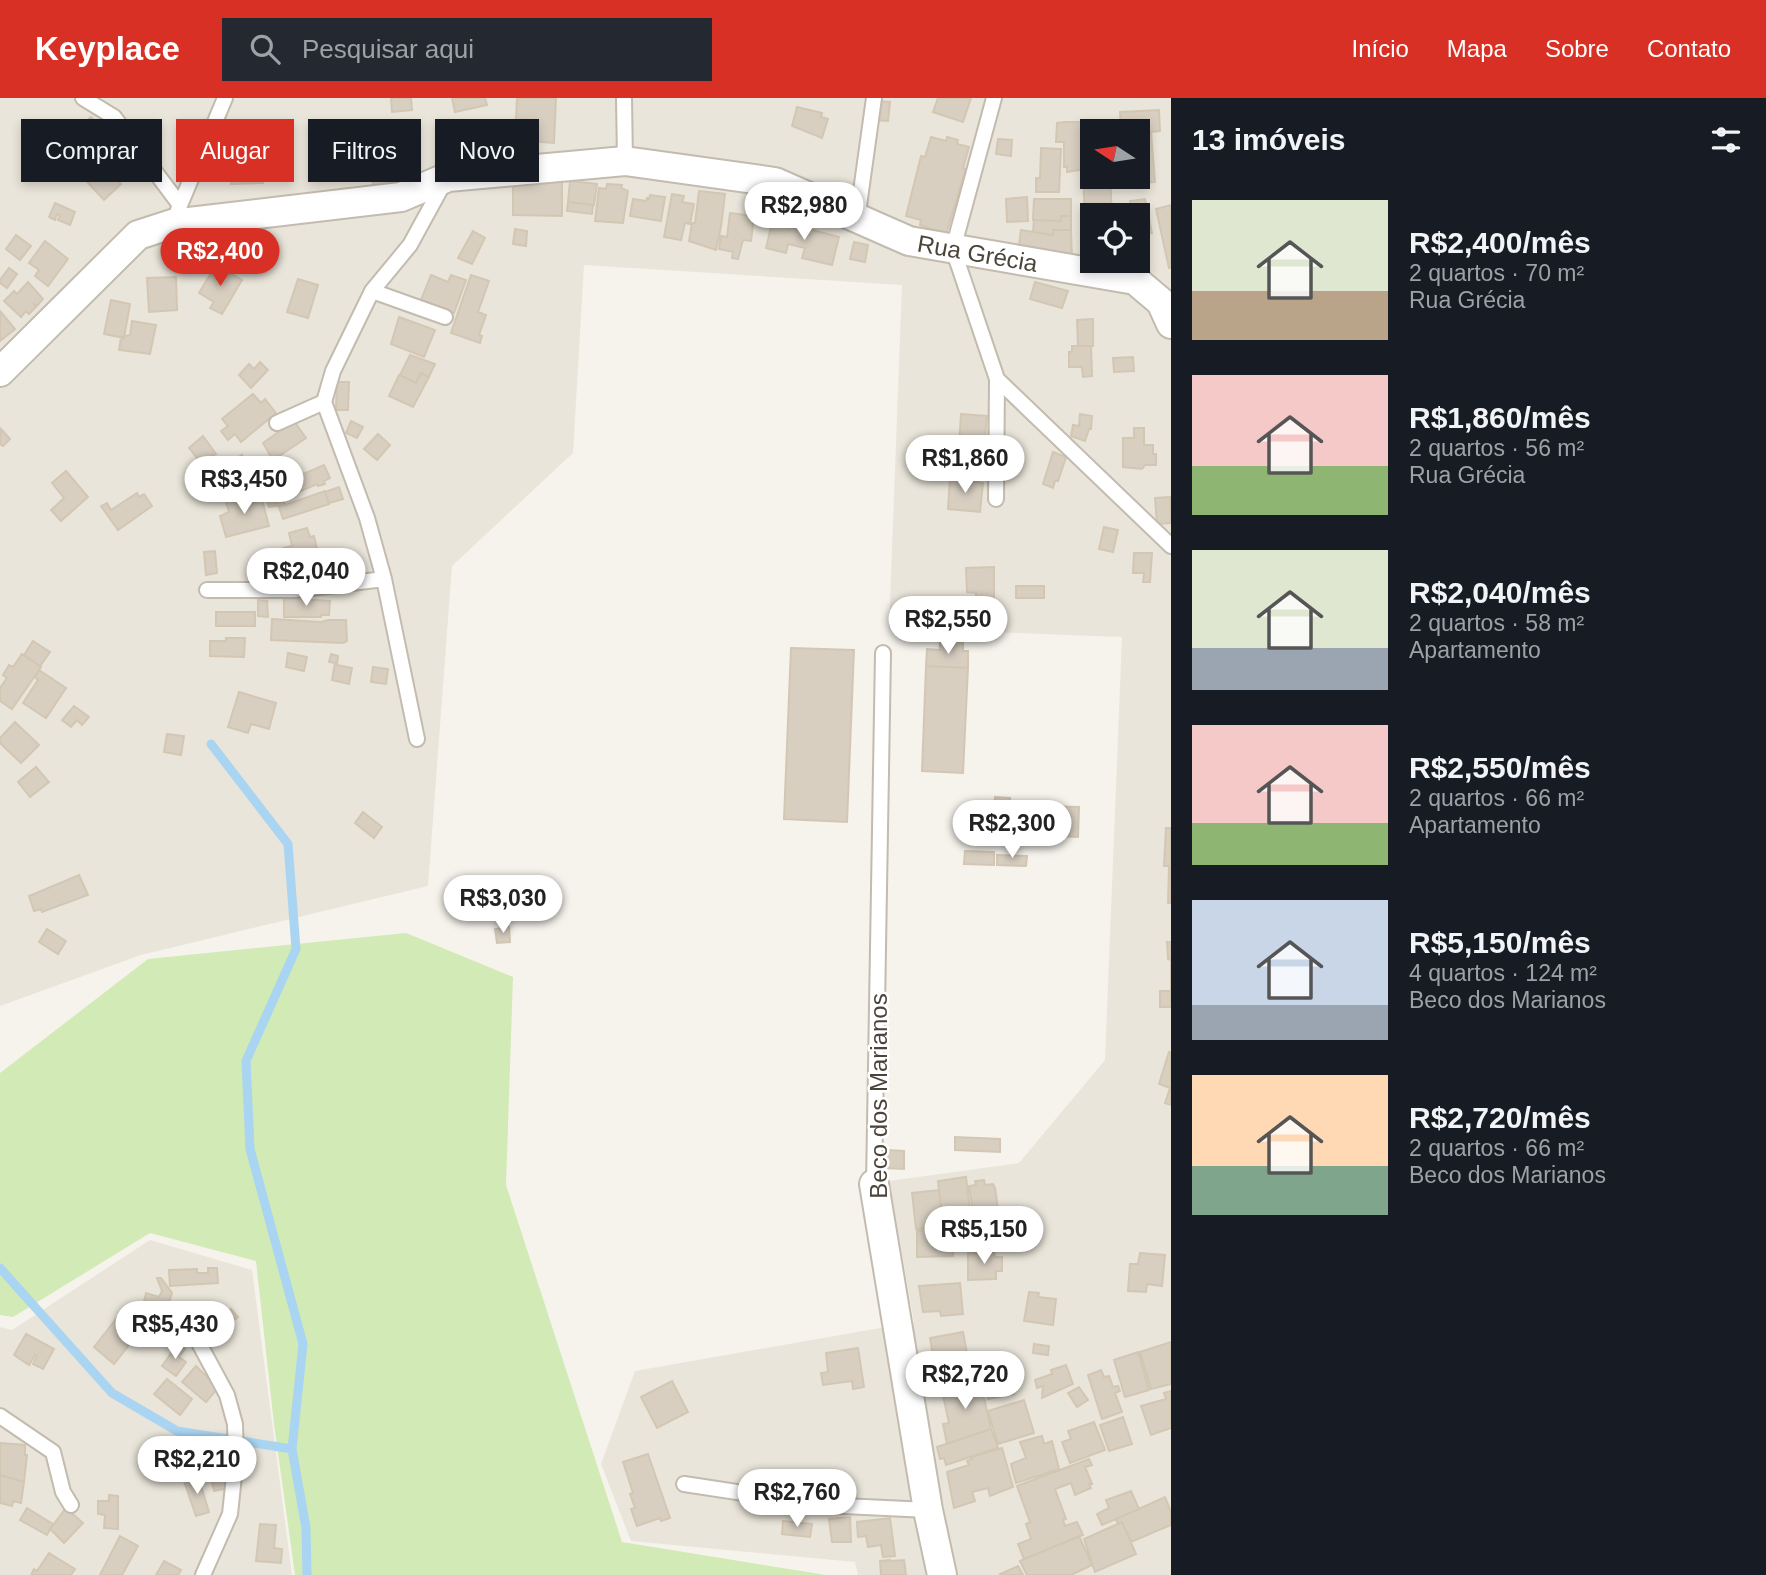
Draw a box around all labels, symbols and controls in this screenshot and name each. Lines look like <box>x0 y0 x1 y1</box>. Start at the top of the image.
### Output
search box <box>222 18 712 81</box>
text: Keyplace <box>35 30 180 67</box>
icon: search <box>246 30 284 68</box>
text: Pesquisar aqui <box>302 34 474 64</box>
text: Início <box>1351 35 1409 62</box>
text: Mapa <box>1447 35 1507 62</box>
text: Sobre <box>1545 35 1609 62</box>
text: Contato <box>1647 35 1731 62</box>
chip: Comprar <box>21 119 162 182</box>
chip: Alugar <box>176 119 294 182</box>
chip: Filtros <box>308 119 421 182</box>
chip: Novo <box>435 119 539 182</box>
north arrow <box>1080 119 1150 189</box>
map controls <box>1080 119 1150 273</box>
icon: filters <box>1707 121 1745 159</box>
text: 13 imóveis <box>1192 123 1345 156</box>
pin: R$2,980 <box>739 183 869 242</box>
text: R$2,980 <box>761 192 847 218</box>
button: locate <box>1080 203 1150 273</box>
text: R$2,400/mês <box>1409 226 1591 259</box>
pin: R$2,400 <box>155 228 285 288</box>
icon: home <box>1248 228 1332 312</box>
street label: Rua Grécia <box>915 229 1040 277</box>
text: R$2,400 <box>177 238 263 264</box>
text: 2 quartos · 70 m² <box>1409 260 1584 286</box>
text: Rua Grécia <box>1409 287 1525 313</box>
text: R$1,860/mês <box>1409 401 1591 434</box>
icon: home <box>1248 403 1332 487</box>
text: 2 quartos · 56 m² <box>1409 435 1584 461</box>
pin: R$1,860 <box>900 436 1030 495</box>
text: R$1,860 <box>922 445 1008 471</box>
pin: R$3,450 <box>179 456 309 516</box>
text: Rua Grécia <box>1409 462 1525 488</box>
text: R$3,450 <box>201 466 287 492</box>
pin: R$2,040 <box>241 548 371 608</box>
text: R$2,040 <box>263 558 349 584</box>
text: R$2,040/mês <box>1409 576 1591 609</box>
icon: home <box>1248 578 1332 662</box>
pin: R$2,550 <box>883 596 1013 656</box>
text: R$2,550 <box>905 606 991 632</box>
text: 2 quartos · 58 m² <box>1409 610 1584 636</box>
text: Apartamento <box>1409 637 1541 663</box>
text: R$2,550/mês <box>1409 751 1591 784</box>
icon: home <box>1248 753 1332 837</box>
text: 2 quartos · 66 m² <box>1409 785 1584 811</box>
pin: R$2,300 <box>947 800 1077 860</box>
text: R$2,300 <box>969 810 1055 836</box>
text: Apartamento <box>1409 812 1541 838</box>
pin: R$3,030 <box>438 876 568 935</box>
text: R$3,030 <box>460 885 546 911</box>
text: R$5,150/mês <box>1409 926 1591 959</box>
icon: home <box>1248 928 1332 1012</box>
text: 4 quartos · 124 m² <box>1409 960 1597 986</box>
text: Beco dos Marianos <box>1409 987 1606 1013</box>
street label: Beco dos Marianos <box>865 993 892 1199</box>
text: R$2,720/mês <box>1409 1101 1591 1134</box>
icon: home <box>1248 1103 1332 1187</box>
text: 2 quartos · 66 m² <box>1409 1135 1584 1161</box>
text: Beco dos Marianos <box>1409 1162 1606 1188</box>
pin: R$5,150 <box>919 1206 1049 1266</box>
text: R$5,150 <box>941 1216 1027 1242</box>
pin: R$5,430 <box>110 1302 240 1361</box>
text: R$5,430 <box>132 1311 218 1337</box>
pin: R$2,720 <box>900 1352 1030 1411</box>
text: R$2,720 <box>922 1361 1008 1387</box>
pin: R$2,210 <box>132 1436 262 1496</box>
text: R$2,210 <box>154 1446 240 1472</box>
pin: R$2,760 <box>732 1470 862 1529</box>
text: R$2,760 <box>754 1479 840 1505</box>

